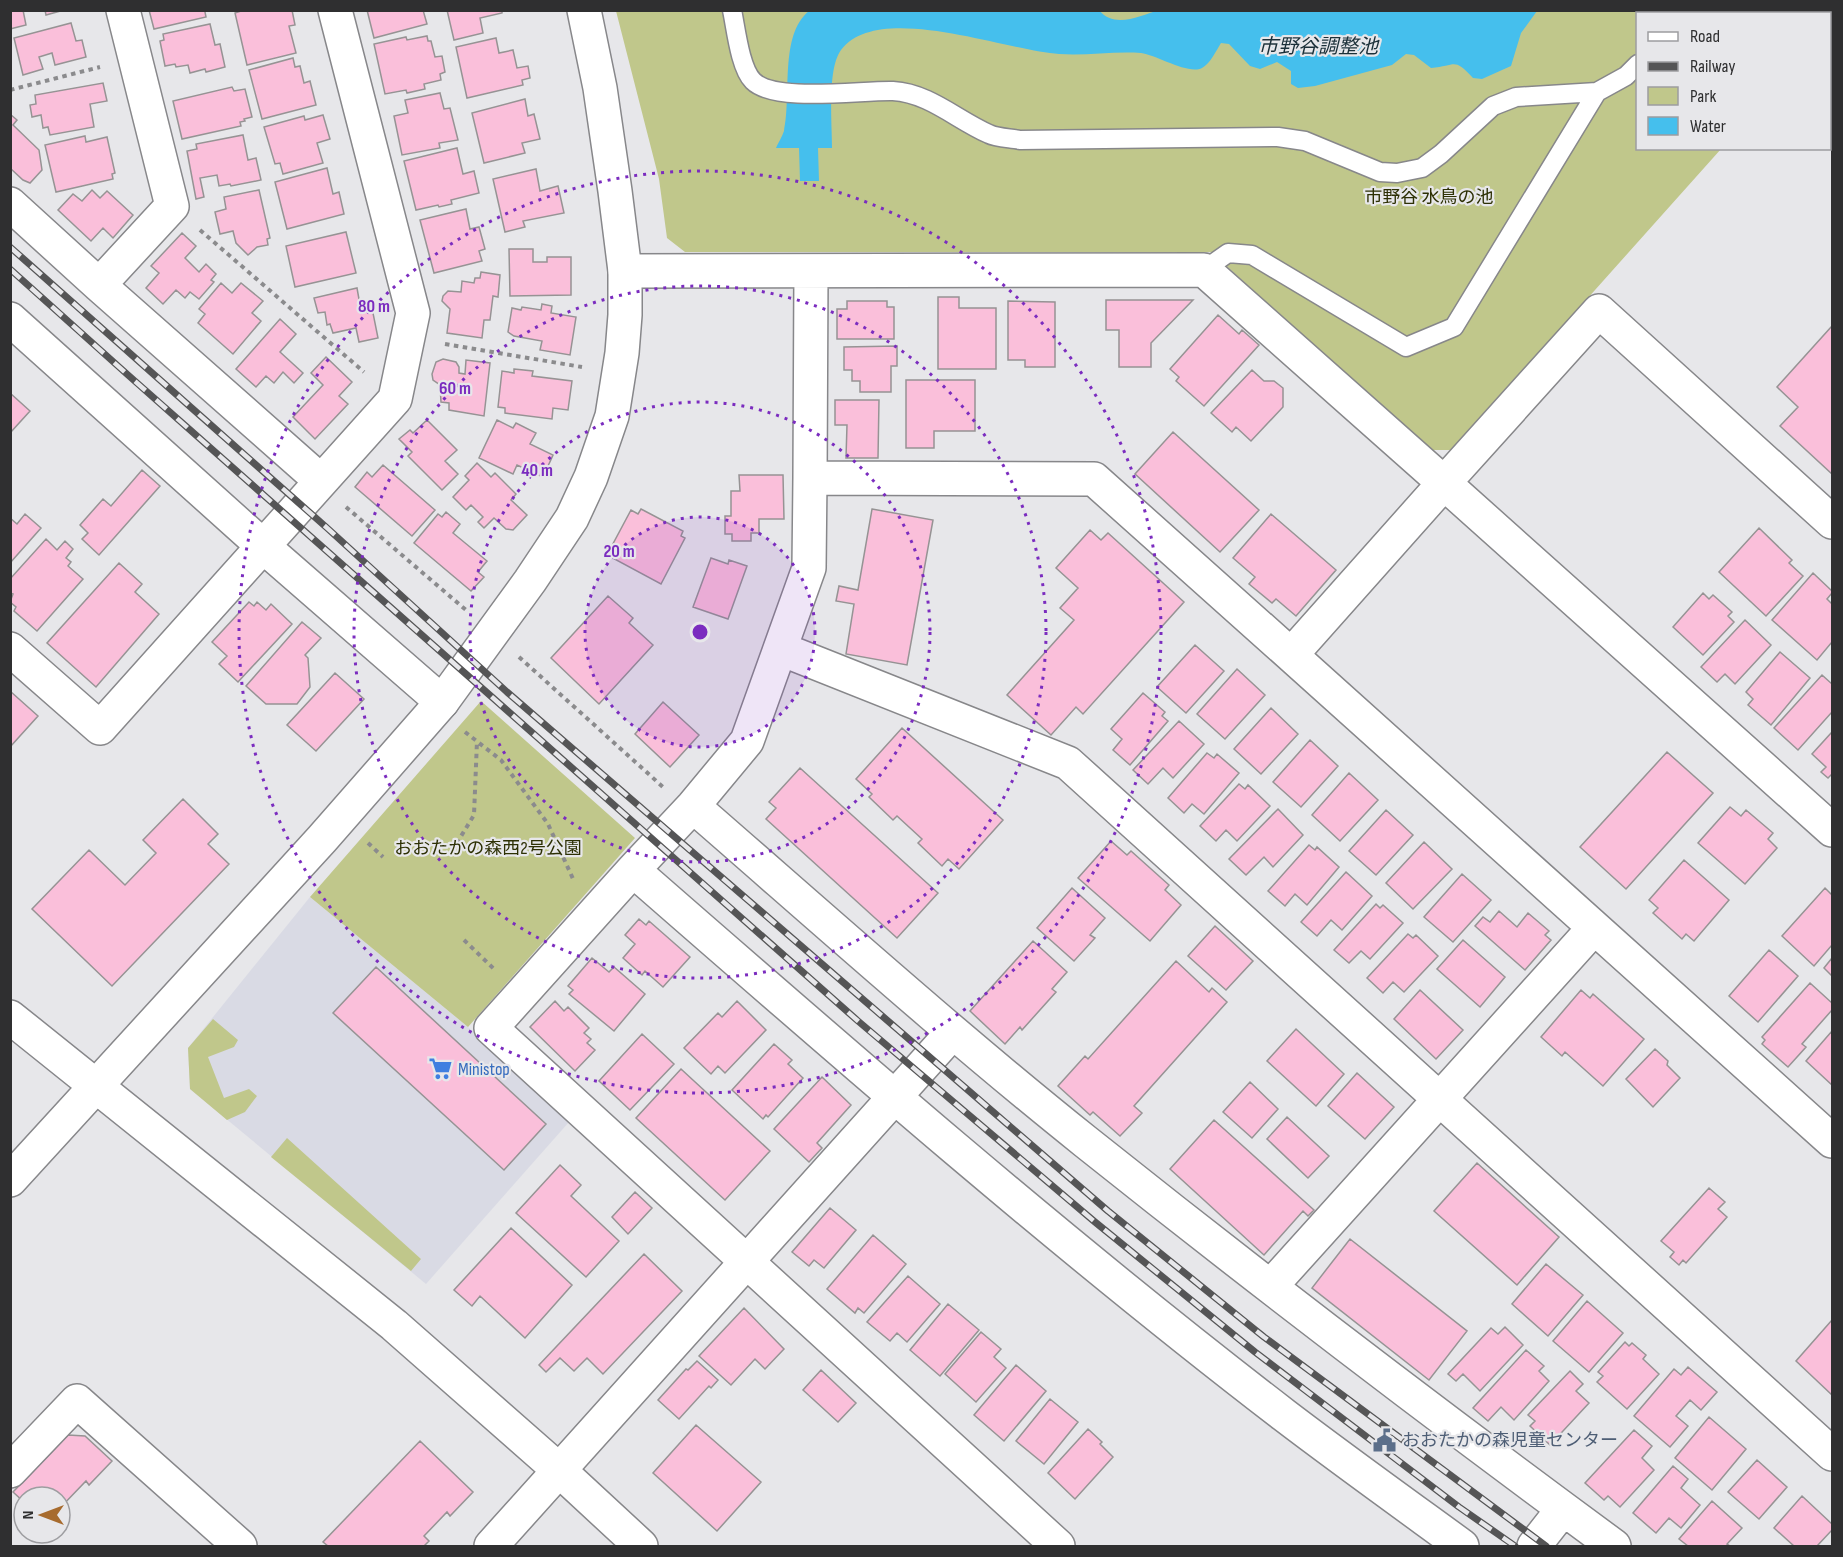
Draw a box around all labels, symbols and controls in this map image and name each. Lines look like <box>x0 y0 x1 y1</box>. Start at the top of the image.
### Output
legend <box>1636 12 1831 150</box>
text: Road <box>1690 26 1720 47</box>
water label: 市野谷調整池 <box>1258 35 1380 59</box>
text: Railway <box>1690 56 1735 77</box>
text: Park <box>1690 86 1716 107</box>
text: Water <box>1690 116 1726 137</box>
park label: 市野谷 水鳥の池 <box>1365 187 1493 208</box>
text: 80 m <box>358 296 390 317</box>
text: 60 m <box>439 378 471 399</box>
text: 40 m <box>521 460 553 481</box>
text: 20 m <box>603 541 635 562</box>
centre of rings <box>690 622 710 642</box>
park label: おおたかの森西2号公園 <box>394 838 582 859</box>
supermarket icon: Ministop <box>427 1056 453 1082</box>
place label: Ministop <box>458 1059 510 1080</box>
public building icon: おおたかの森児童センター <box>1371 1427 1397 1453</box>
place label: おおたかの森児童センター <box>1402 1430 1618 1451</box>
north arrow <box>12 1485 72 1545</box>
text: N <box>19 1511 38 1519</box>

